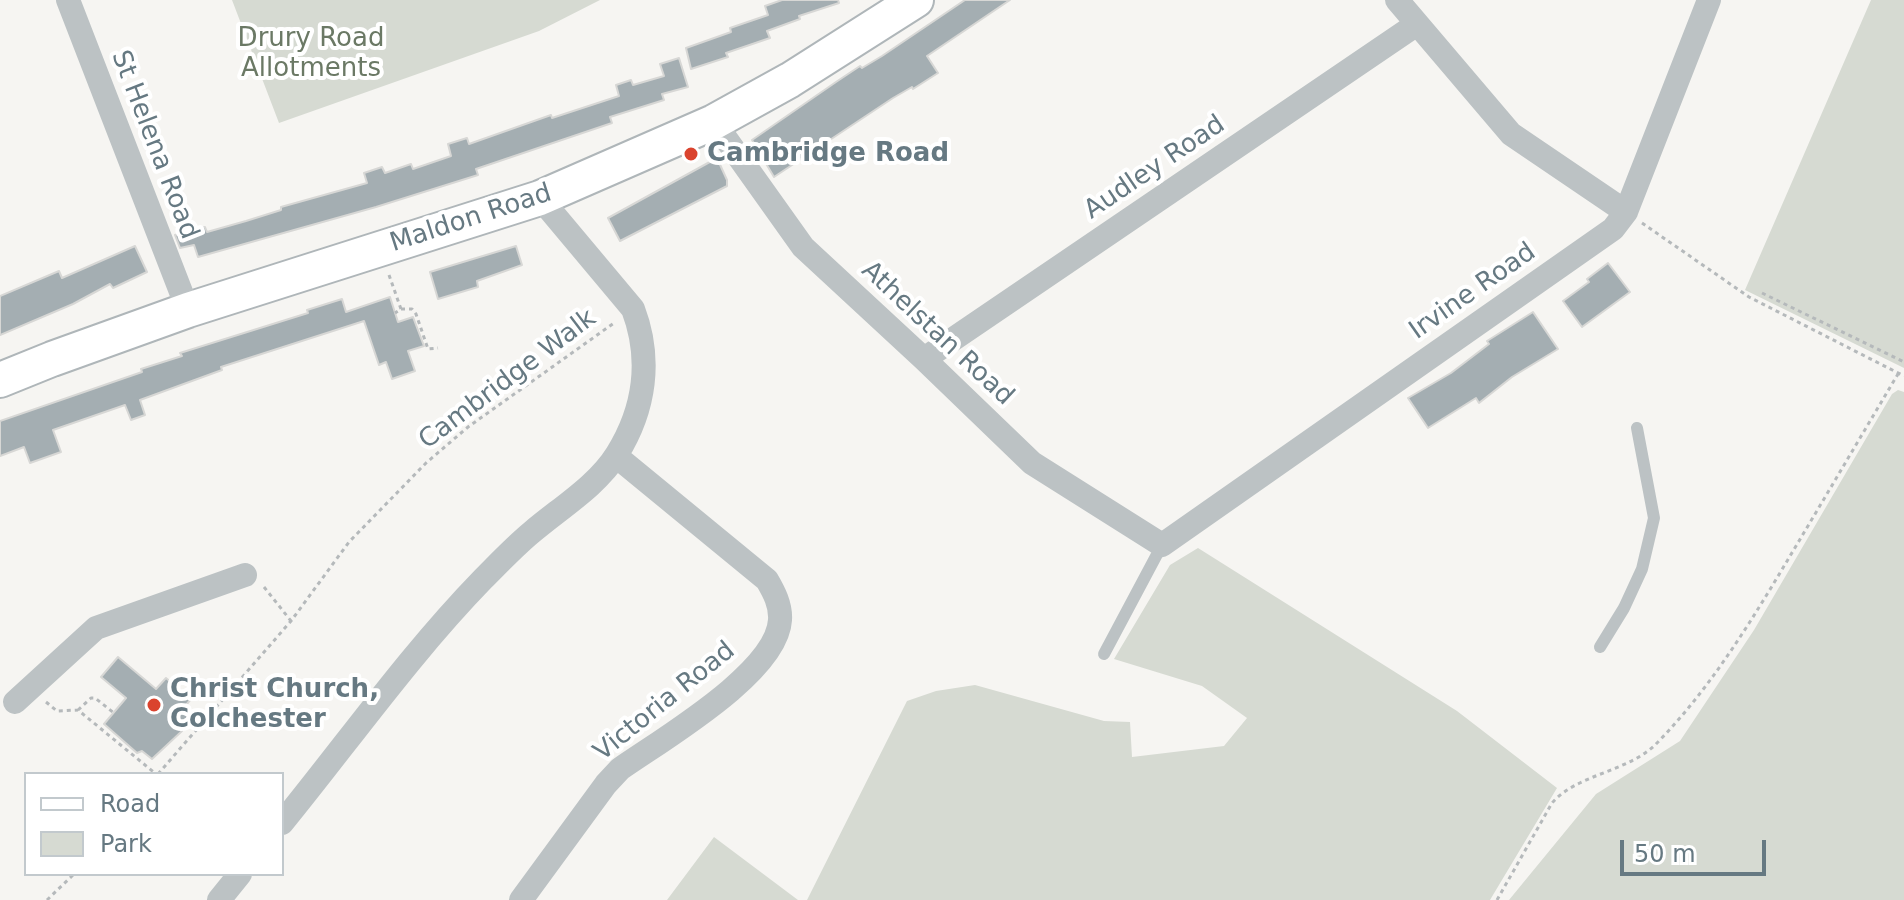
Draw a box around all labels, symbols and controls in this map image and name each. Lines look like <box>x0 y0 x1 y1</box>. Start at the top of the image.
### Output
park label: Drury Road Allotments <box>238 23 384 84</box>
street label: St Helena Road <box>104 46 204 244</box>
street label: Audley Road <box>1079 110 1231 226</box>
place label: Cambridge Road <box>707 138 949 170</box>
marker: Cambridge Road <box>682 145 700 163</box>
street label: Maldon Road <box>386 178 556 260</box>
street label: Irvine Road <box>1404 237 1542 347</box>
street label: Athelstan Road <box>854 255 1020 413</box>
street label: Cambridge Walk <box>413 303 603 457</box>
street label: Victoria Road <box>588 636 742 768</box>
place label: Christ Church, Colchester <box>170 674 379 736</box>
marker: Christ Church, Colchester <box>145 696 163 714</box>
legend <box>24 772 284 876</box>
text: Road <box>100 790 160 818</box>
scale bar <box>1624 824 1770 874</box>
text: Park <box>100 830 152 858</box>
text: 50 m <box>1634 840 1696 868</box>

